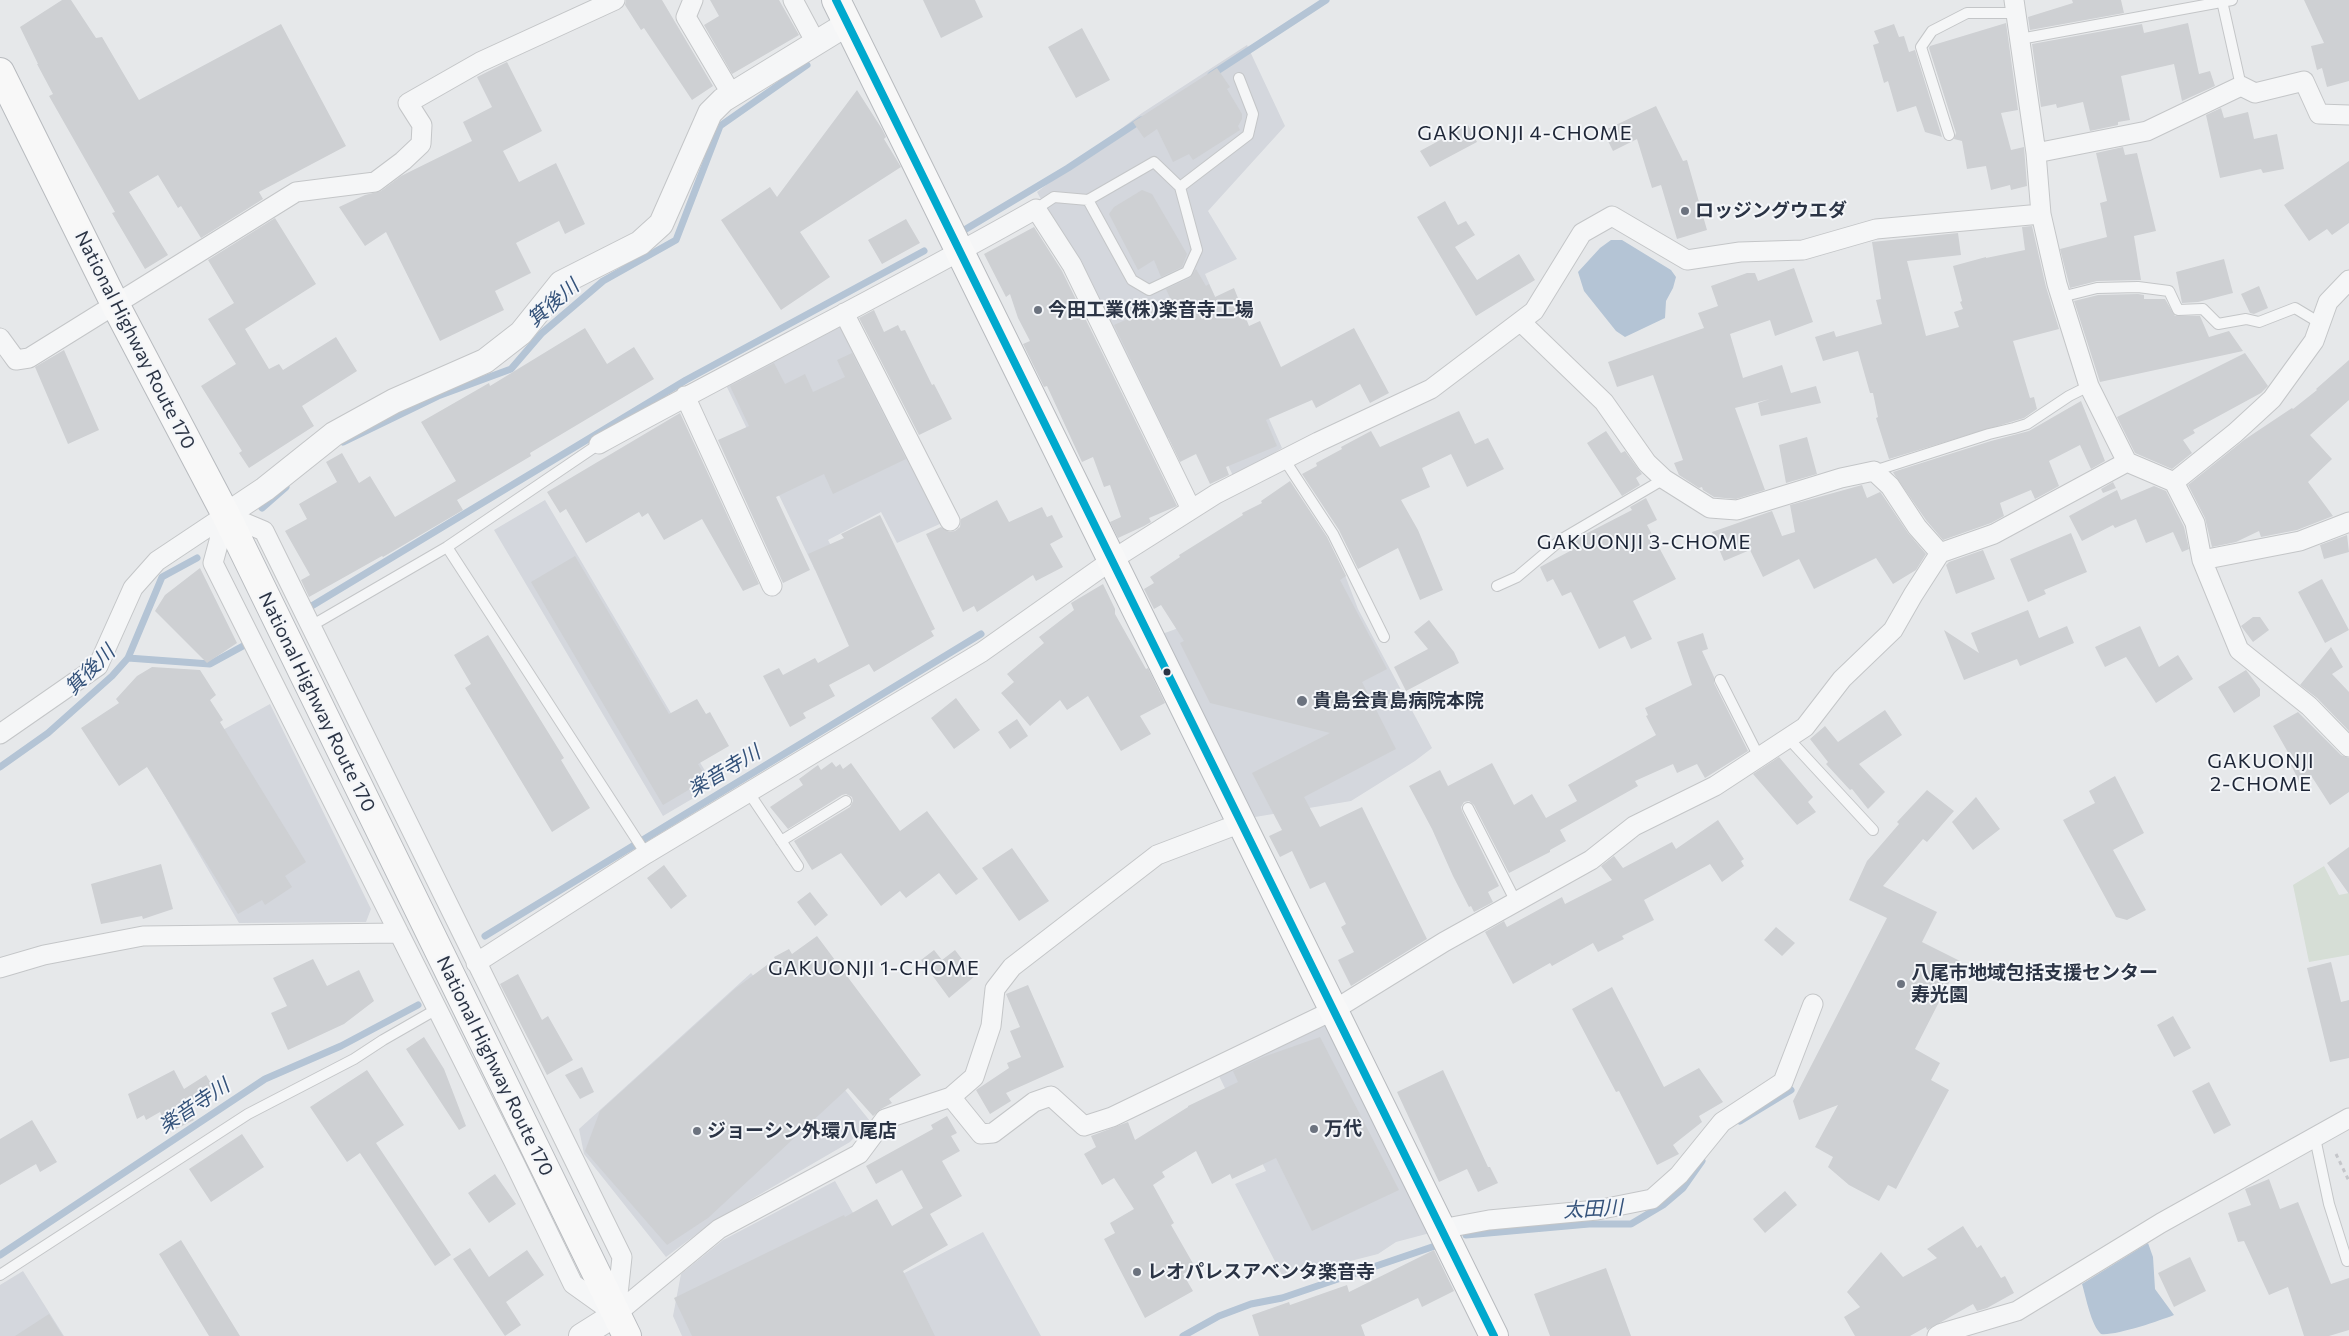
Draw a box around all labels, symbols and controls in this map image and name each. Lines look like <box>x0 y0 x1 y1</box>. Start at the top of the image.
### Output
district label: GAKUONJI 4-CHOME <box>1415 121 1635 145</box>
place label: ロッジングウエダ <box>1695 200 1847 222</box>
marker: ロッジングウエダ <box>1679 205 1691 217</box>
street label: National Highway Route 170 <box>70 227 200 453</box>
water label: 箕後川 <box>522 274 584 332</box>
place label: 今田工業(株)楽音寺工場 <box>1048 299 1254 321</box>
marker: 今田工業(株)楽音寺工場 <box>1032 304 1044 316</box>
district label: GAKUONJI 3-CHOME <box>1535 530 1753 554</box>
street label: National Highway Route 170 <box>254 588 380 816</box>
water label: 箕後川 <box>60 640 120 700</box>
unlabelled marker <box>1162 667 1172 677</box>
place label: 貴島会貴島病院本院 <box>1313 690 1484 712</box>
marker: 貴島会貴島病院本院 <box>1295 694 1309 708</box>
water label: 楽音寺川 <box>684 740 764 802</box>
district label: GAKUONJI 2-CHOME <box>2206 749 2316 796</box>
street label: National Highway Route 170 <box>432 952 558 1180</box>
district label: GAKUONJI 1-CHOME <box>766 956 982 980</box>
place label: 八尾市地域包括支援センター 寿光園 <box>1911 962 2158 1006</box>
marker: 八尾市地域包括支援センター 寿光園 <box>1895 978 1907 990</box>
water label: 楽音寺川 <box>154 1074 234 1138</box>
place label: 万代 <box>1324 1118 1362 1140</box>
place label: ジョーシン外環八尾店 <box>707 1120 897 1142</box>
marker: 万代 <box>1308 1123 1320 1135</box>
marker: ジョーシン外環八尾店 <box>691 1125 703 1137</box>
water label: 太田川 <box>1562 1195 1624 1223</box>
place label: レオパレスアベンタ楽音寺 <box>1147 1261 1375 1283</box>
marker: レオパレスアベンタ楽音寺 <box>1131 1266 1143 1278</box>

